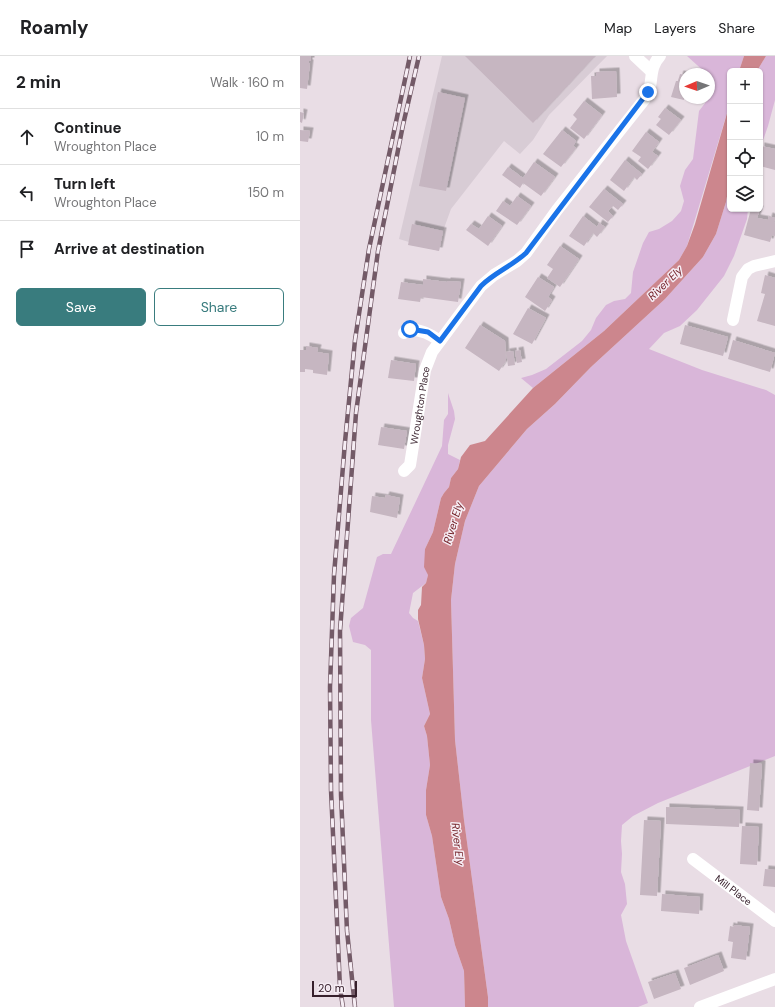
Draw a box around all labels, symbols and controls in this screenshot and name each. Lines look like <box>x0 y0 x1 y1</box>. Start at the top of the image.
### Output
text: Roamly <box>20 15 89 40</box>
text: Map <box>604 19 632 37</box>
text: Layers <box>654 19 696 37</box>
text: Share <box>718 19 755 37</box>
north arrow <box>679 68 715 104</box>
map controls <box>727 68 763 212</box>
button: + <box>727 68 763 104</box>
text: 2 min <box>16 71 61 93</box>
text: Walk · 160 m <box>210 74 284 91</box>
route end <box>639 83 657 101</box>
button: − <box>727 104 763 140</box>
text: Continue <box>54 118 122 138</box>
icon: ahead <box>16 126 38 148</box>
text: 10 m <box>256 128 284 145</box>
text: Wroughton Place <box>54 138 157 155</box>
button: locate <box>727 140 763 176</box>
text: Turn left <box>54 174 115 194</box>
button: layers <box>727 176 763 212</box>
icon: left <box>16 182 38 204</box>
text: 150 m <box>248 184 284 201</box>
text: Wroughton Place <box>54 194 157 211</box>
icon: arrive <box>16 238 38 260</box>
text: Arrive at destination <box>54 239 205 259</box>
water label: River Ely <box>645 262 686 303</box>
button: Save <box>16 288 146 326</box>
button: Share <box>154 288 284 326</box>
route start <box>401 320 419 338</box>
street label: Wroughton Place <box>407 364 433 445</box>
water label: River Ely <box>440 500 466 546</box>
water label: River Ely <box>448 822 468 867</box>
street label: Mill Place <box>712 872 755 908</box>
scale bar <box>312 979 357 998</box>
text: 20 m <box>318 981 344 995</box>

